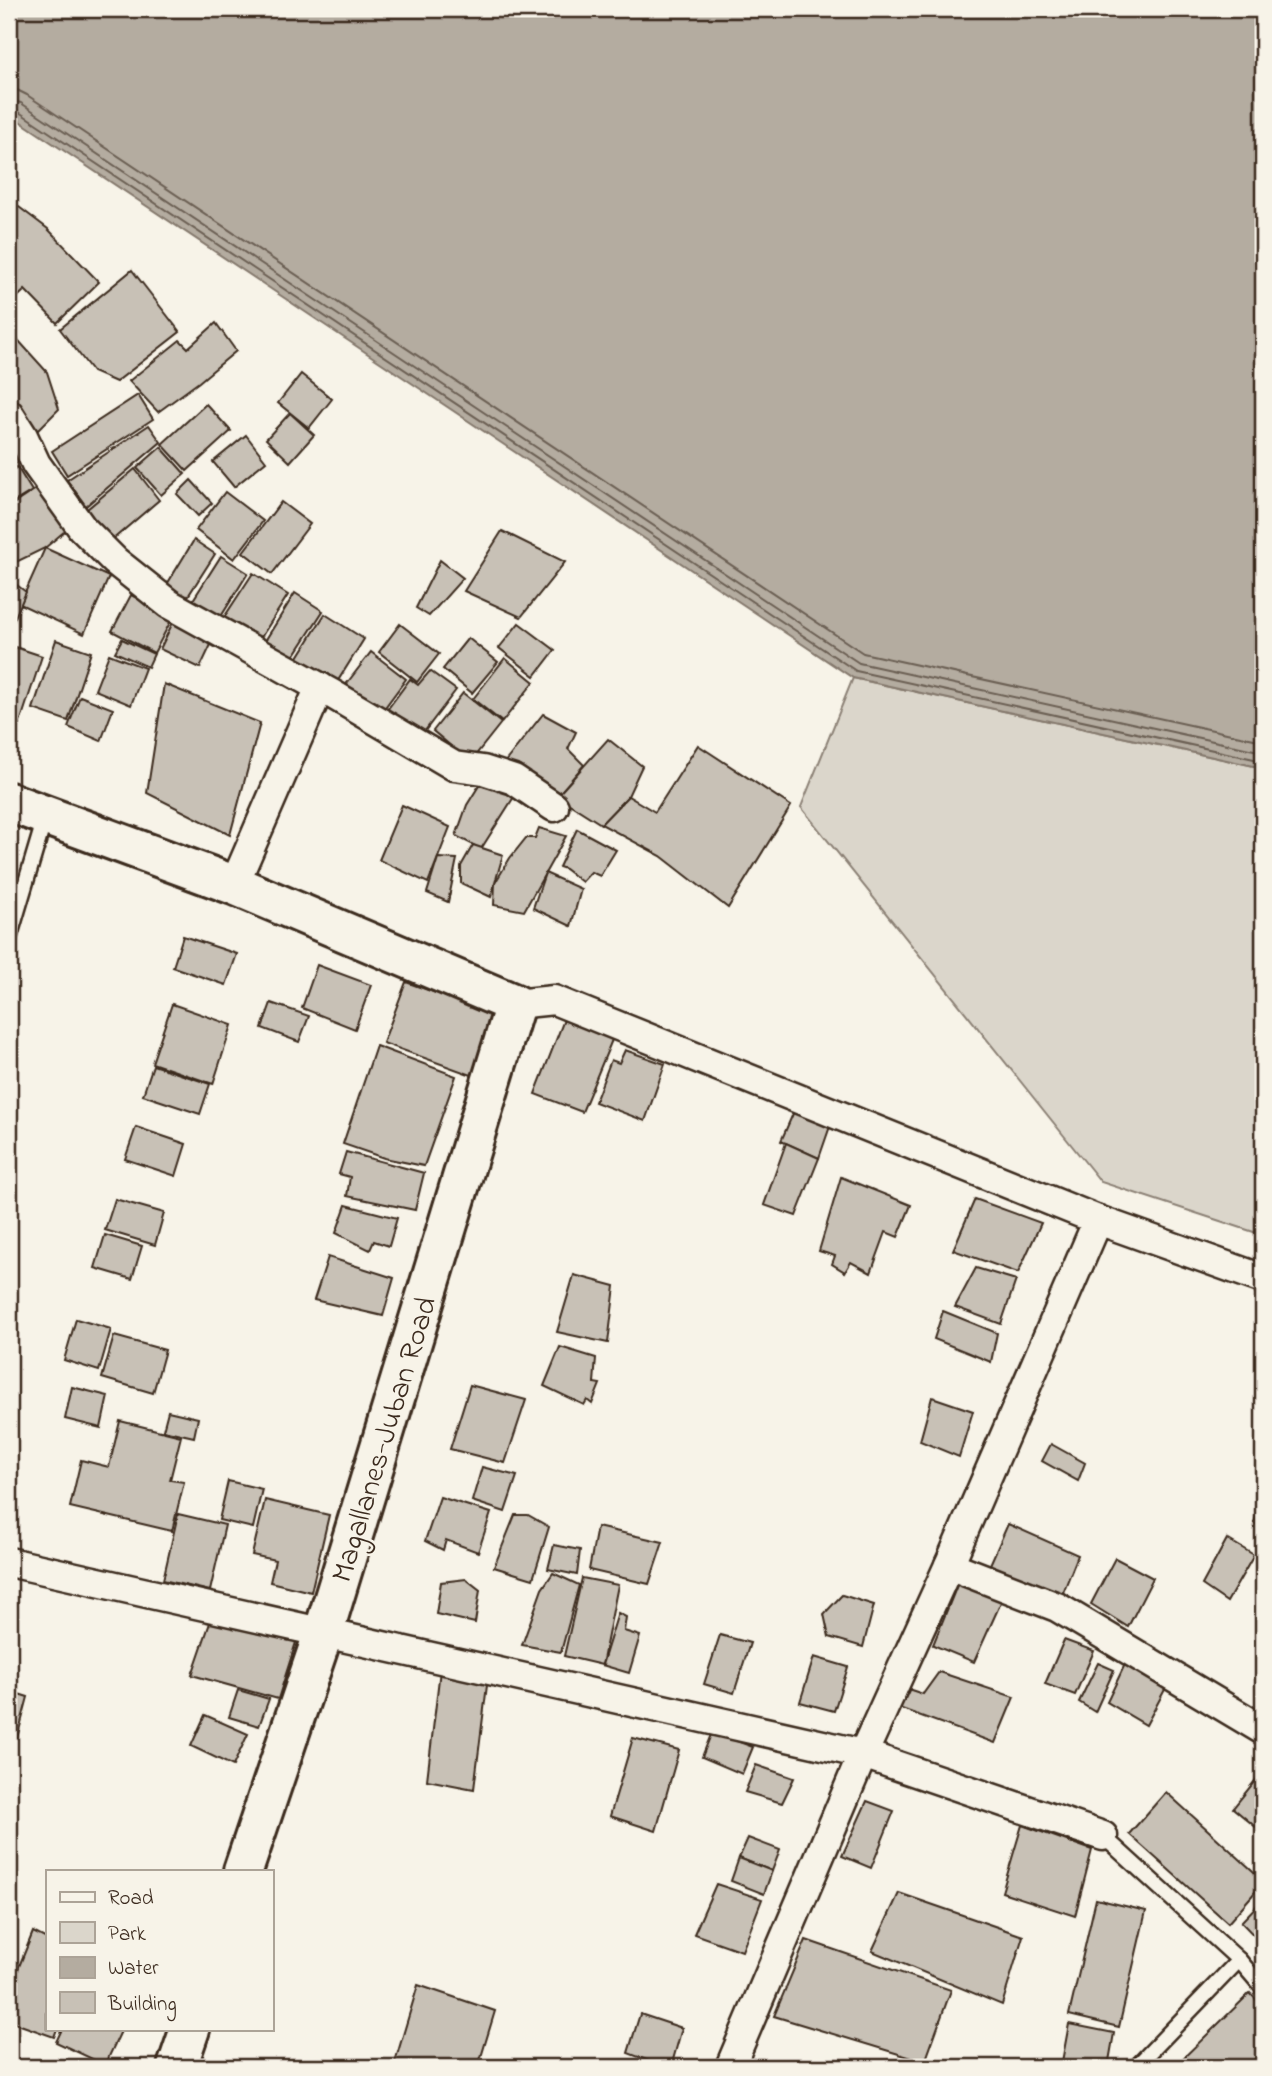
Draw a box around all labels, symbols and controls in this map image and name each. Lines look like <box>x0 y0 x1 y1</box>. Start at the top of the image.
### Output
street label: Magallanes-Juban Road <box>321 1292 450 1588</box>
legend <box>46 1870 273 2030</box>
text: Road <box>108 1884 154 1914</box>
text: Park <box>108 1920 147 1950</box>
text: Water <box>108 1954 159 1984</box>
text: Building <box>107 1990 177 2022</box>

